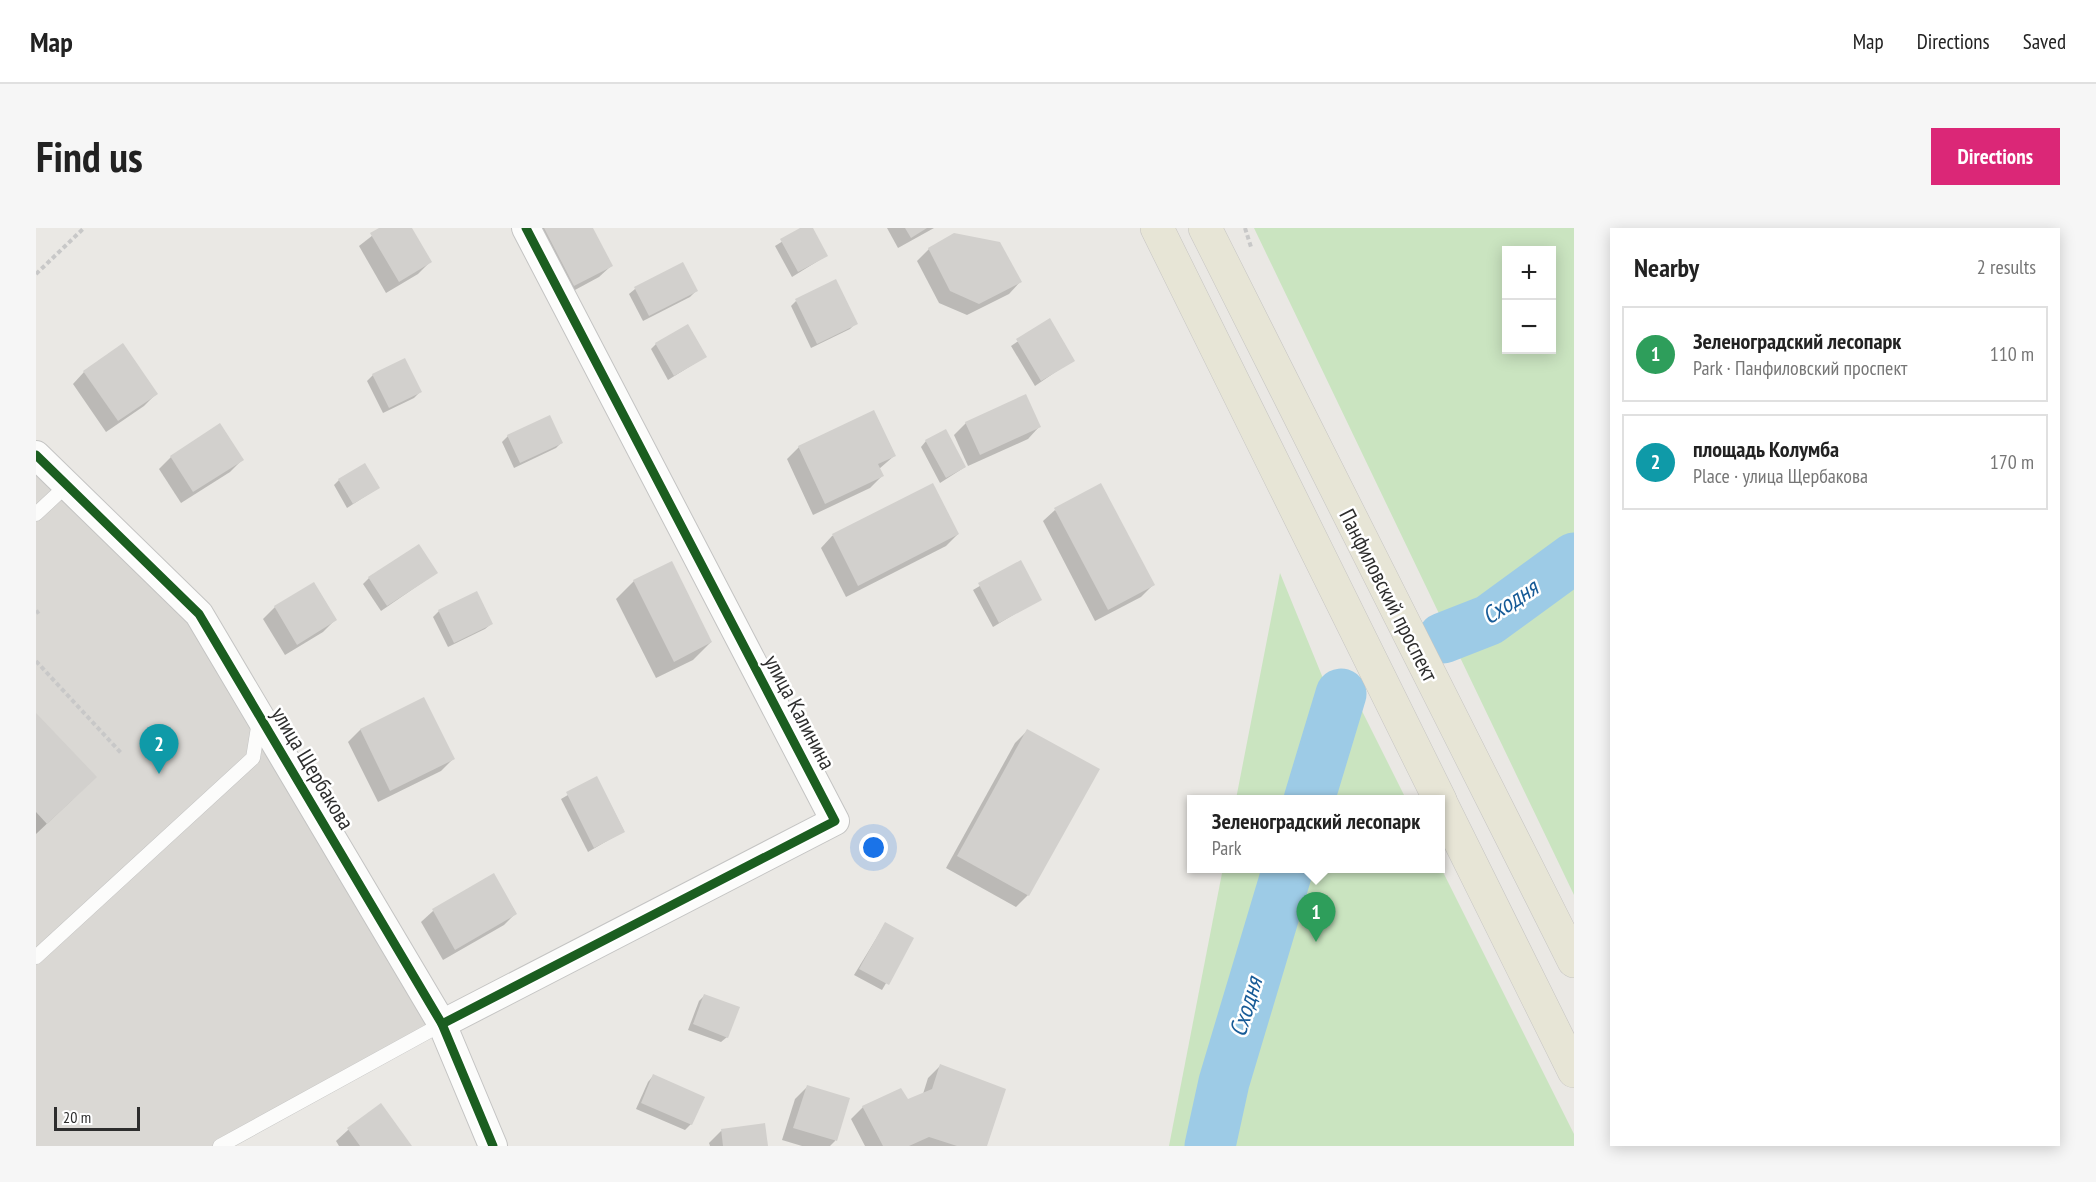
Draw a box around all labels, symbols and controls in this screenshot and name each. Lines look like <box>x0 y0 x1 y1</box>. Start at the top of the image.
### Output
text: Map <box>30 23 73 60</box>
text: Map <box>1853 28 1884 55</box>
text: Directions <box>1917 28 1990 55</box>
text: Saved <box>2023 28 2066 55</box>
button: Directions <box>1931 128 2060 185</box>
text: Find us <box>36 129 143 184</box>
map controls <box>1502 246 1556 354</box>
button: + <box>1502 246 1556 300</box>
text: Nearby <box>1634 251 1699 284</box>
text: 2 results <box>1977 254 2036 280</box>
button: − <box>1502 300 1556 354</box>
text: Зеленоградский лесопарк <box>1693 327 1901 355</box>
text: 1 <box>1651 341 1660 367</box>
text: 110 m <box>1990 341 2034 367</box>
text: Park · Панфиловский проспект <box>1693 355 1908 381</box>
text: площадь Колумба <box>1693 435 1839 463</box>
text: 2 <box>1651 449 1660 475</box>
text: 170 m <box>1990 449 2034 475</box>
text: Place · улица Щербакова <box>1693 463 1868 489</box>
street label: Панфиловский проспект <box>1333 504 1445 687</box>
water label: Сходня <box>1476 571 1545 631</box>
street label: улица Калинина <box>758 650 842 774</box>
street label: улица Щербакова <box>265 702 361 834</box>
pin: 2 <box>140 724 178 774</box>
popup <box>1187 795 1445 873</box>
text: Зеленоградский лесопарк <box>1212 807 1420 835</box>
your location <box>859 833 888 862</box>
text: Park <box>1212 835 1242 861</box>
pin: 1 <box>1296 892 1336 942</box>
water label: Сходня <box>1222 972 1270 1040</box>
scale bar <box>54 1104 140 1132</box>
text: 20 m <box>63 1107 91 1127</box>

